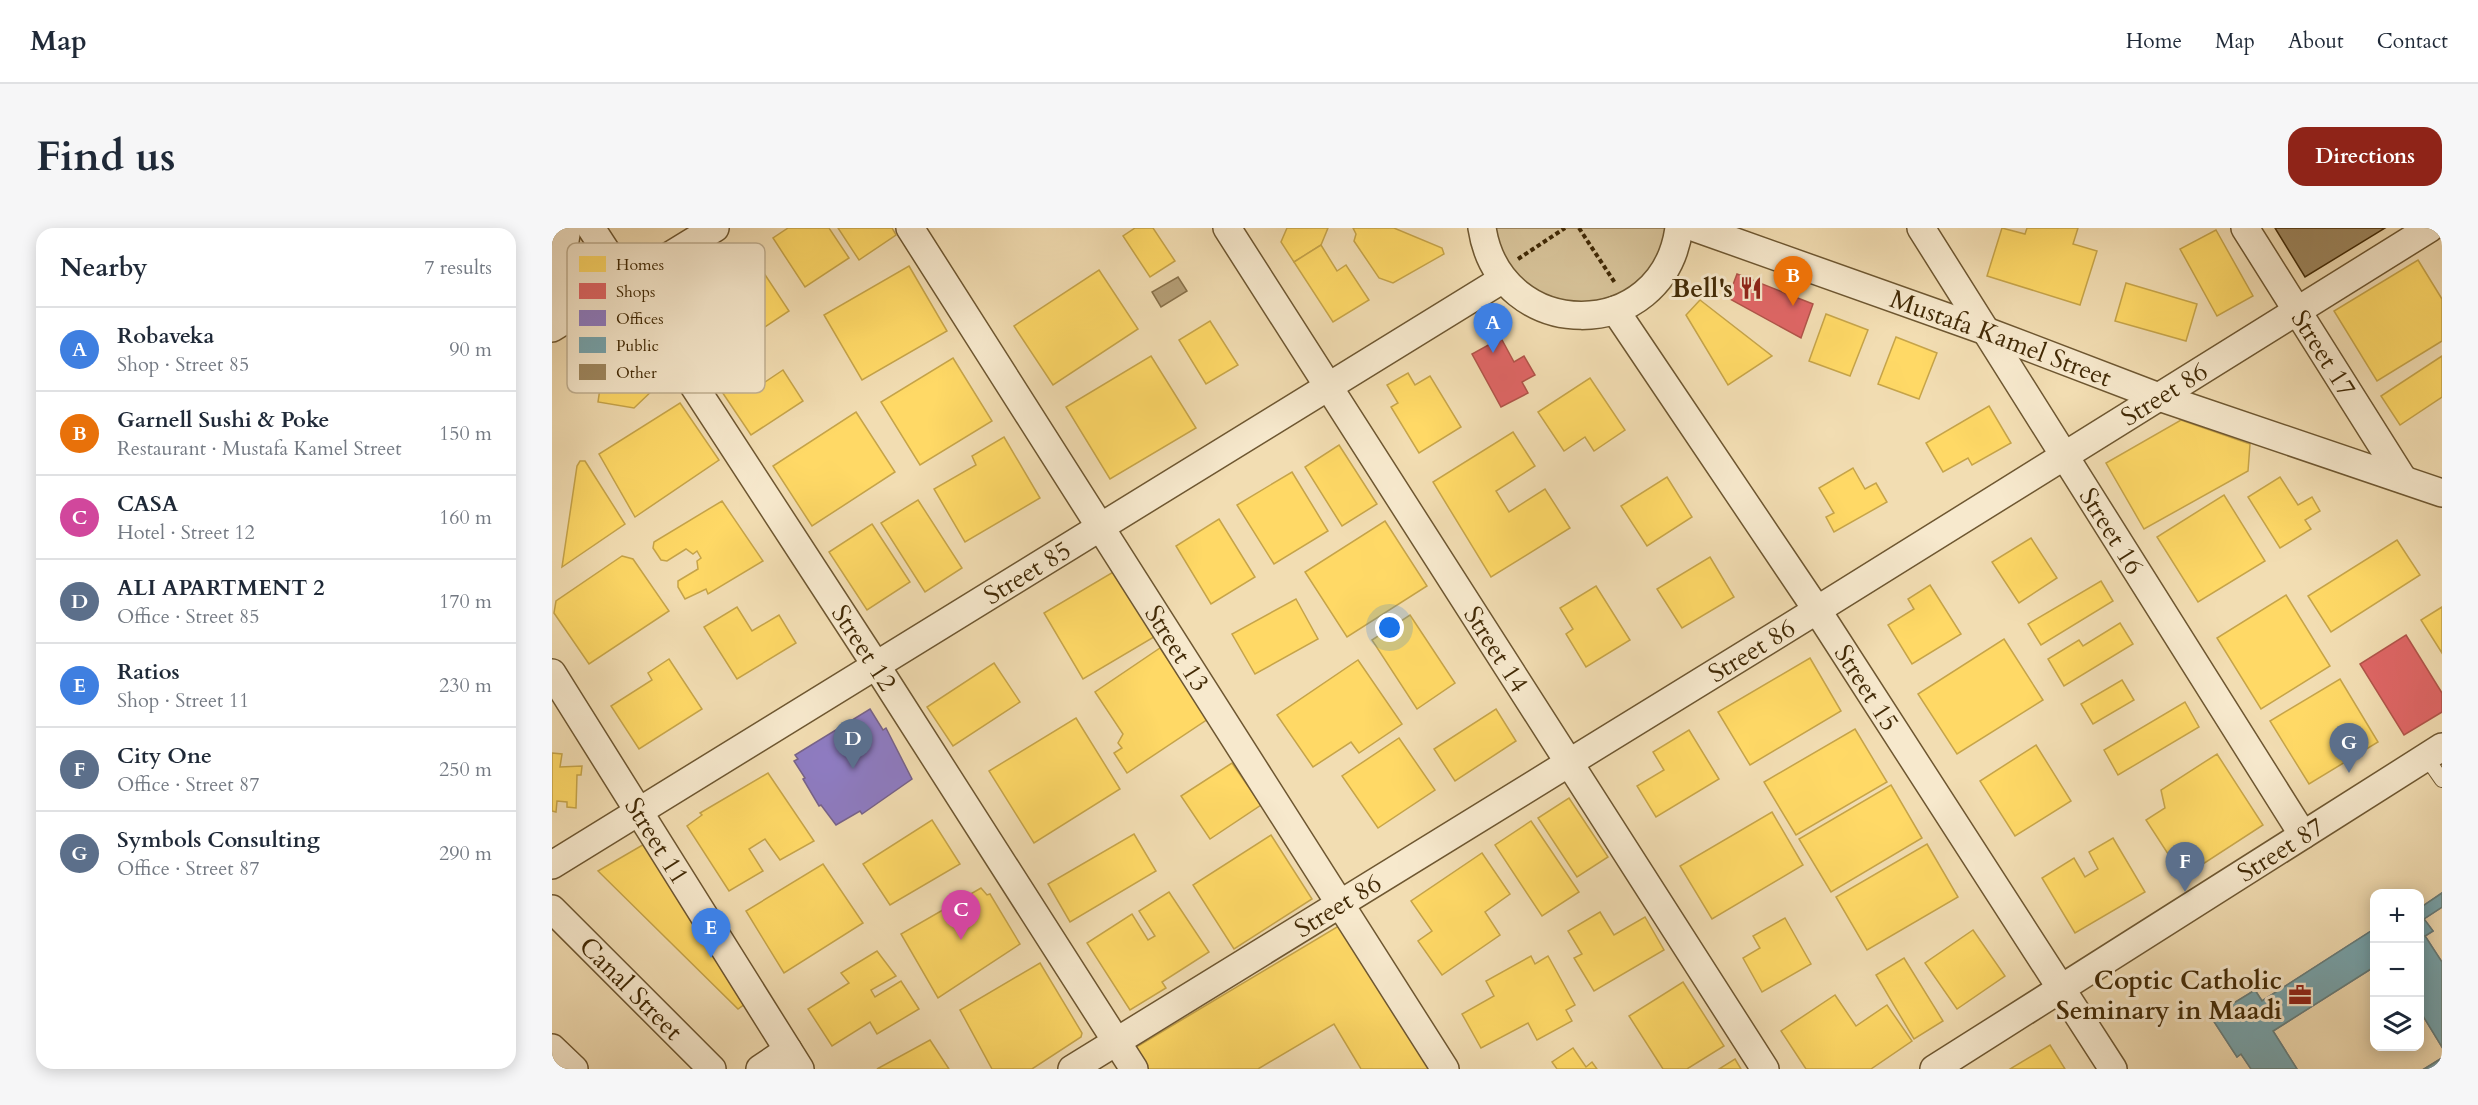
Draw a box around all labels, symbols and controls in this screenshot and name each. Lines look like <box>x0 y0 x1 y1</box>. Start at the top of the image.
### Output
text: Map <box>30 22 87 60</box>
text: Home <box>2126 27 2182 56</box>
text: Map <box>2215 27 2255 56</box>
text: About <box>2288 27 2344 56</box>
text: Contact <box>2377 27 2448 56</box>
button: Directions <box>2288 127 2442 186</box>
text: Find us <box>36 128 176 185</box>
legend <box>567 243 765 393</box>
text: Nearby <box>60 250 148 285</box>
text: 7 results <box>424 254 492 281</box>
text: Homes <box>616 254 664 276</box>
pin: B <box>1774 256 1812 306</box>
place label: Bell's <box>1672 271 1733 306</box>
restaurant icon: Bell's <box>1738 275 1764 301</box>
text: Shops <box>616 281 655 303</box>
street label: Mustafa Kamel Street <box>1885 281 2117 395</box>
street label: Street 17 <box>2283 303 2364 403</box>
pin: A <box>1474 304 1512 353</box>
text: Offices <box>616 308 664 330</box>
text: Robaveka <box>117 321 214 351</box>
text: Public <box>616 335 659 357</box>
text: A <box>72 336 87 363</box>
text: 90 m <box>449 336 492 363</box>
text: Shop · Street 85 <box>117 351 249 378</box>
street label: Street 86 <box>2114 353 2214 434</box>
text: Other <box>616 362 657 384</box>
text: Garnell Sushi & Poke <box>117 405 329 435</box>
text: B <box>72 420 87 447</box>
text: 150 m <box>439 420 492 447</box>
text: Restaurant · Mustafa Kamel Street <box>117 435 402 462</box>
street label: Street 16 <box>2071 481 2152 581</box>
text: CASA <box>117 489 178 519</box>
text: C <box>72 504 87 531</box>
text: 160 m <box>439 504 492 531</box>
text: Hotel · Street 12 <box>117 519 255 546</box>
street label: Street 85 <box>977 532 1077 612</box>
text: ALI APARTMENT 2 <box>117 573 325 603</box>
text: D <box>71 588 88 615</box>
text: 170 m <box>439 588 492 615</box>
street label: Street 12 <box>824 598 905 698</box>
street label: Street 13 <box>1137 598 1218 698</box>
street label: Street 14 <box>1456 599 1537 699</box>
text: Office · Street 85 <box>117 603 260 630</box>
street label: Street 86 <box>1701 610 1802 691</box>
your location <box>1375 613 1404 642</box>
street label: Street 15 <box>1826 638 1908 738</box>
text: Ratios <box>117 657 180 687</box>
text: E <box>73 672 86 699</box>
text: 230 m <box>439 672 492 699</box>
text: Shop · Street 11 <box>117 687 249 714</box>
pin: D <box>834 720 872 769</box>
pin: G <box>2330 724 2368 773</box>
text: City One <box>117 741 212 771</box>
text: F <box>74 756 85 783</box>
text: 250 m <box>439 756 492 783</box>
text: Office · Street 87 <box>117 771 260 798</box>
street label: Street 11 <box>617 791 697 891</box>
street label: Street 87 <box>2230 809 2330 890</box>
text: Symbols Consulting <box>117 825 320 855</box>
text: G <box>71 840 88 867</box>
text: 290 m <box>439 840 492 867</box>
pin: F <box>2166 842 2204 892</box>
text: Office · Street 87 <box>117 855 260 882</box>
street label: Street 86 <box>1287 865 1388 945</box>
map controls <box>2370 889 2424 1051</box>
button: + <box>2370 889 2424 943</box>
pin: C <box>942 890 980 940</box>
pin: E <box>692 908 730 958</box>
street label: Canal Street <box>572 929 691 1048</box>
button: − <box>2370 943 2424 997</box>
place label: Coptic Catholic Seminary in Maadi <box>2056 963 2282 1028</box>
office icon: Coptic Catholic Seminary in Maadi <box>2287 982 2313 1008</box>
button: layers <box>2370 997 2424 1051</box>

